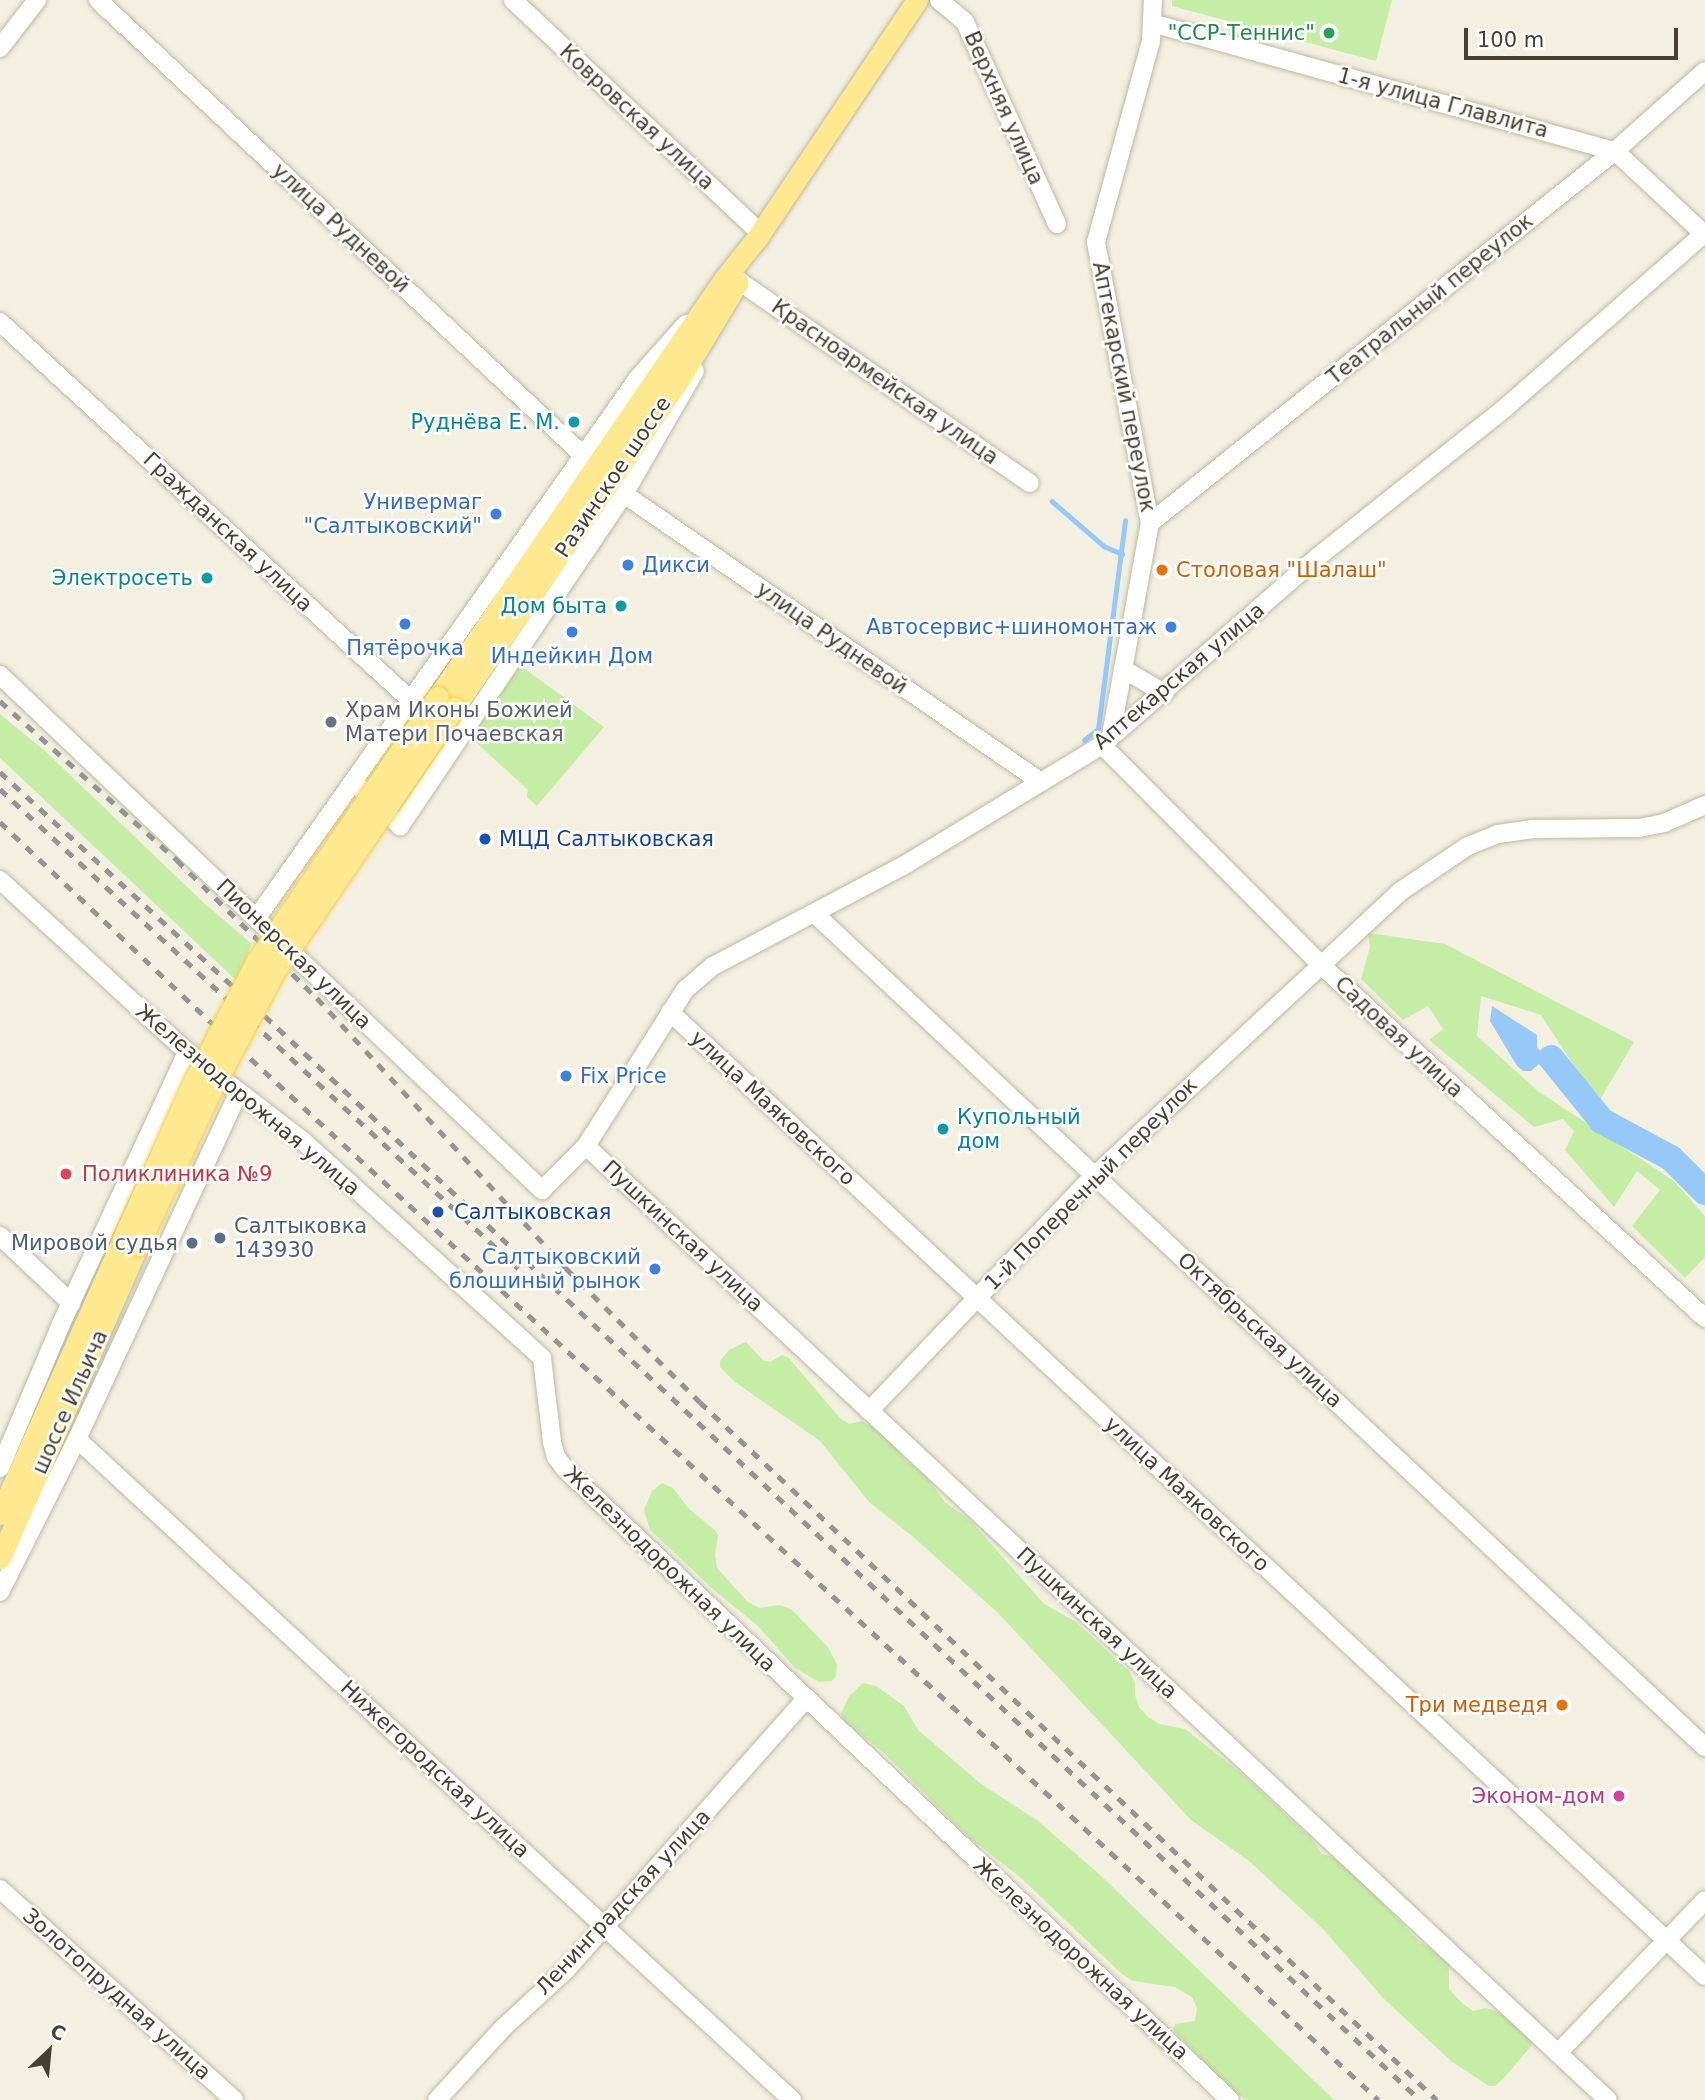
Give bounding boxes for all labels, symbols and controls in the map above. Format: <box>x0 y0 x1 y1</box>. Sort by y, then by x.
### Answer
scale bar <box>1467 14 1680 58</box>
place label: "ССР-Теннис" <box>1168 20 1315 46</box>
marker: "ССР-Теннис" <box>1321 25 1337 41</box>
street label: Верхняя улица <box>959 27 1049 189</box>
text: 100 m <box>1477 28 1544 52</box>
street label: Ковровская улица <box>555 39 719 195</box>
street label: 1-я улица Главлита <box>1335 63 1551 143</box>
street label: улица Рудневой <box>267 158 415 298</box>
street label: Театральный переулок <box>1322 208 1538 390</box>
street label: Аптекарский переулок <box>1087 260 1161 514</box>
street label: Красноармейская улица <box>767 294 1003 470</box>
street label: Разинское шоссе <box>550 392 676 562</box>
place label: Руднёва Е. М. <box>410 409 560 435</box>
marker: Руднёва Е. М. <box>566 414 582 430</box>
street label: Гражданская улица <box>138 447 318 617</box>
place label: Универмаг "Салтыковский" <box>303 489 482 539</box>
marker: Универмаг "Салтыковский" <box>488 506 504 522</box>
place label: Дикси <box>642 552 710 578</box>
marker: Дикси <box>620 557 636 573</box>
place label: Столовая "Шалаш" <box>1176 557 1387 583</box>
marker: Столовая "Шалаш" <box>1154 562 1170 578</box>
place label: Электросеть <box>52 565 193 591</box>
marker: Электросеть <box>199 570 215 586</box>
street label: улица Рудневой <box>752 576 912 700</box>
place label: Дом быта <box>501 593 607 619</box>
street label: Аптекарская улица <box>1088 597 1270 755</box>
marker: Дом быта <box>613 598 629 614</box>
place label: Автосервис+шиномонтаж <box>866 614 1157 640</box>
marker: Пятёрочка <box>397 616 413 632</box>
marker: Автосервис+шиномонтаж <box>1163 619 1179 635</box>
marker: Индейкин Дом <box>564 624 580 640</box>
place label: Пятёрочка <box>346 635 464 661</box>
place label: Индейкин Дом <box>491 643 653 669</box>
place label: Храм Иконы Божией Матери Почаевская <box>345 697 573 747</box>
marker: Храм Иконы Божией Матери Почаевская <box>323 714 339 730</box>
place label: МЦД Салтыковская <box>499 826 714 852</box>
marker: МЦД Салтыковская <box>477 831 493 847</box>
street label: Пионерская улица <box>211 874 377 1034</box>
street label: Садовая улица <box>1330 971 1468 1103</box>
street label: Железнодорожная улица <box>131 999 365 1201</box>
street label: улица Маяковского <box>685 1025 861 1191</box>
place label: Fix Price <box>580 1063 667 1089</box>
marker: Fix Price <box>558 1068 574 1084</box>
street label: 1-й Поперечный переулок <box>980 1073 1202 1295</box>
place label: Купольный дом <box>957 1104 1081 1154</box>
marker: Купольный дом <box>935 1121 951 1137</box>
street label: Пушкинская улица <box>597 1155 769 1317</box>
place label: Поликлиника №9 <box>82 1161 272 1187</box>
marker: Поликлиника №9 <box>56 1164 76 1184</box>
place label: Салтыковская <box>454 1199 611 1225</box>
marker: Салтыковская <box>428 1202 448 1222</box>
place label: Салтыковка 143930 <box>234 1213 367 1263</box>
place label: Мировой судья <box>11 1230 178 1256</box>
marker: Салтыковка 143930 <box>212 1230 228 1246</box>
marker: Мировой судья <box>184 1235 200 1251</box>
place label: Салтыковский блошиный рынок <box>449 1244 641 1294</box>
street label: Октябрьская улица <box>1172 1247 1348 1413</box>
marker: Салтыковский блошиный рынок <box>647 1261 663 1277</box>
street label: шоссе Ильича <box>27 1326 113 1478</box>
street label: улица Маяковского <box>1099 1411 1275 1577</box>
street label: Железнодорожная улица <box>559 1461 781 1677</box>
street label: Пушкинская улица <box>1011 1542 1183 1704</box>
street label: Нижегородская улица <box>335 1675 535 1863</box>
place label: Три медведя <box>1406 1692 1548 1718</box>
marker: Три медведя <box>1554 1697 1570 1713</box>
place label: Эконом-дом <box>1472 1783 1605 1809</box>
marker: Эконом-дом <box>1611 1788 1627 1804</box>
street label: Ленинградская улица <box>530 1804 716 2000</box>
street label: Железнодорожная улица <box>968 1853 1194 2065</box>
street label: Золотопрудная улица <box>18 1903 216 2085</box>
north arrow <box>14 2016 84 2086</box>
text: С <box>47 2019 69 2045</box>

